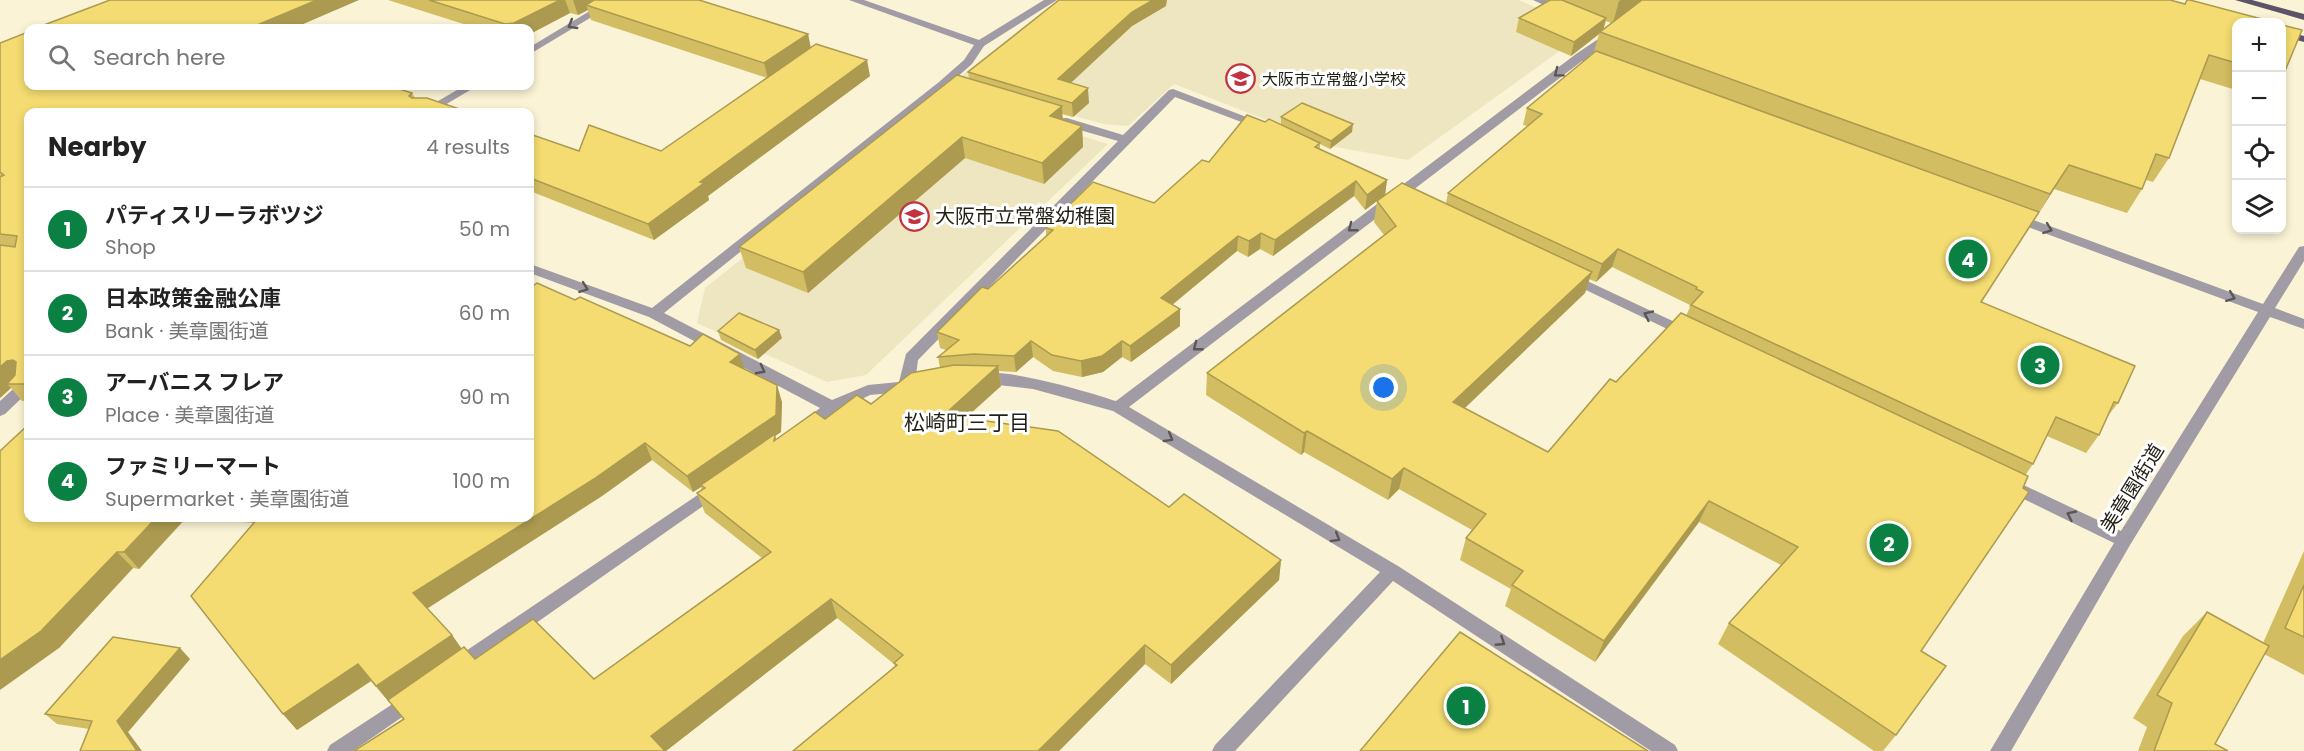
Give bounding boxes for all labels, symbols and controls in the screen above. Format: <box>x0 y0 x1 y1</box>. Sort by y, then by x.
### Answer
one-way arrow <box>568 18 578 30</box>
map controls <box>2232 18 2286 234</box>
button: + <box>2232 18 2286 72</box>
search box <box>24 24 534 90</box>
icon: search <box>45 41 78 74</box>
text: Search here <box>93 42 226 73</box>
school or university icon: 大阪市立常盤小学校 <box>1225 63 1257 95</box>
one-way arrow <box>1553 65 1564 76</box>
place label: 大阪市立常盤小学校 <box>1262 68 1406 91</box>
button: − <box>2232 72 2286 126</box>
button: locate <box>2232 126 2286 180</box>
text: Nearby <box>48 129 146 165</box>
text: 4 results <box>426 133 510 161</box>
button: layers <box>2232 180 2286 234</box>
text: パティスリーラボツジ <box>105 200 324 231</box>
school or university icon: 大阪市立常盤幼稚園 <box>898 200 930 232</box>
place label: 大阪市立常盤幼稚園 <box>935 202 1115 230</box>
text: 1 <box>64 215 71 243</box>
text: 50 m <box>459 215 510 243</box>
one-way arrow <box>1348 221 1359 232</box>
one-way arrow <box>2043 222 2053 235</box>
text: Shop <box>105 233 156 261</box>
pin: 4 <box>1948 236 1988 282</box>
one-way arrow <box>579 281 589 294</box>
text: 日本政策金融公庫 <box>105 283 281 314</box>
one-way arrow <box>2225 290 2236 302</box>
text: 2 <box>62 299 73 327</box>
text: 60 m <box>459 299 510 327</box>
one-way arrow <box>1644 310 1655 322</box>
text: Bank · 美章園街道 <box>105 317 269 345</box>
one-way arrow <box>1193 340 1204 351</box>
pin: 3 <box>2020 342 2060 388</box>
one-way arrow <box>755 363 765 374</box>
text: アーバニス フレア <box>105 367 284 398</box>
your location <box>1369 373 1398 402</box>
text: 3 <box>61 383 74 411</box>
text: 90 m <box>459 383 510 411</box>
text: Place · 美章園街道 <box>105 401 274 429</box>
district label: 松崎町三丁目 <box>904 408 1030 437</box>
one-way arrow <box>1163 430 1173 442</box>
street label: 美章園街道 <box>2094 438 2170 538</box>
text: ファミリーマート <box>105 451 281 482</box>
text: 4 <box>61 467 74 495</box>
text: 100 m <box>453 467 510 495</box>
text: Supermarket · 美章園街道 <box>105 485 349 513</box>
one-way arrow <box>2067 510 2078 522</box>
pin: 2 <box>1870 520 1908 566</box>
one-way arrow <box>1330 530 1340 542</box>
one-way arrow <box>1494 635 1505 646</box>
pin: 1 <box>1446 684 1486 728</box>

